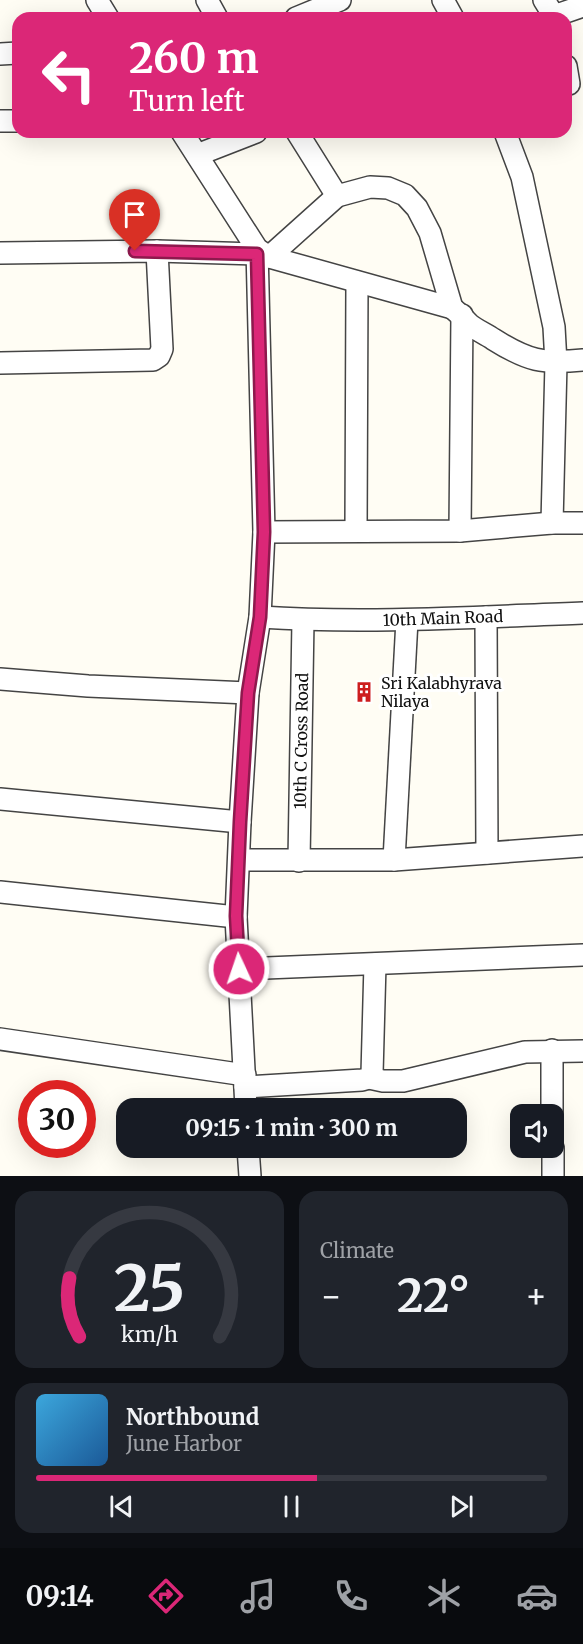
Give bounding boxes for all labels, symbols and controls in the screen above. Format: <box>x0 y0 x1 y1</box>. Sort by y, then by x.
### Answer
text: 260 m <box>129 32 259 84</box>
icon: left <box>30 36 108 114</box>
text: Turn left <box>129 84 244 118</box>
pin <box>109 189 160 251</box>
icon: arrive <box>118 198 151 231</box>
street label: 10th Main Road <box>383 606 504 630</box>
street label: 10th C Cross Road <box>290 672 312 809</box>
place label: Sri Kalabhyrava Nilaya <box>381 673 502 711</box>
building icon: Sri Kalabhyrava Nilaya <box>352 680 376 704</box>
position arrow <box>207 937 271 1001</box>
speed limit sign: 30 <box>18 1080 96 1158</box>
map controls <box>510 1104 564 1158</box>
button: sound <box>510 1104 564 1158</box>
text: 09:15 · 1 min · 300 m <box>185 1114 398 1142</box>
text: Climate <box>320 1238 394 1263</box>
text: 25 <box>114 1250 185 1328</box>
text: 22° <box>397 1268 470 1324</box>
text: − <box>320 1276 342 1317</box>
text: + <box>525 1276 547 1317</box>
text: km/h <box>121 1321 178 1348</box>
text: Northbound <box>126 1403 259 1431</box>
text: June Harbor <box>126 1431 242 1456</box>
icon: previous <box>105 1490 138 1523</box>
icon: pause <box>275 1490 308 1523</box>
icon: next <box>445 1490 478 1523</box>
icon: directions <box>145 1575 187 1617</box>
icon: music <box>237 1575 279 1617</box>
icon: phone <box>330 1575 372 1617</box>
icon: climate <box>423 1575 465 1617</box>
icon: car <box>516 1575 558 1617</box>
text: 09:14 <box>25 1579 94 1613</box>

